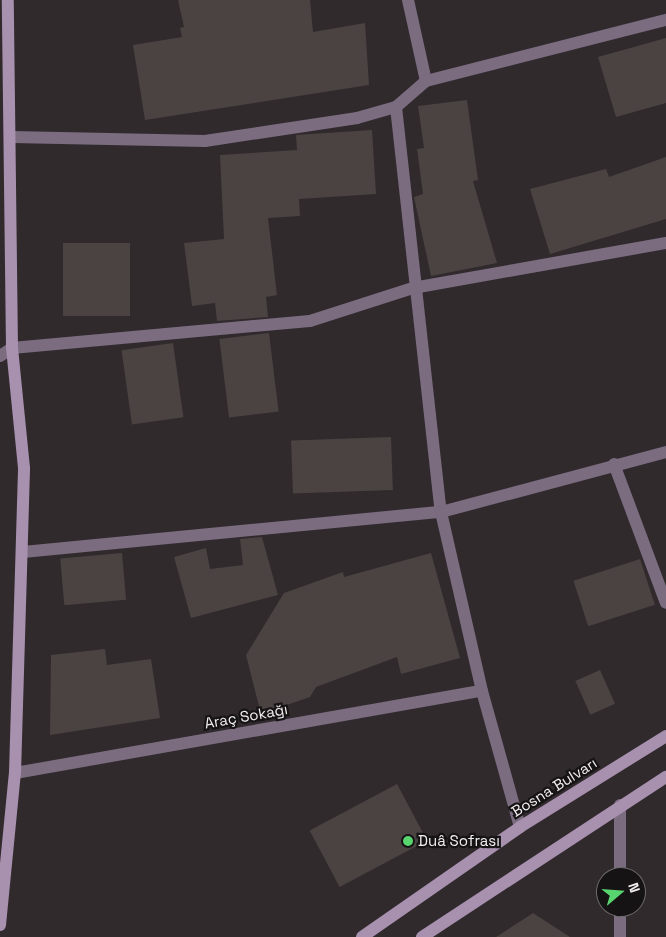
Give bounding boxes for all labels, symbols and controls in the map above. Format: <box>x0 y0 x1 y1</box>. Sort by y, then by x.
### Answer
street label: Araç Sokağı <box>203 700 289 732</box>
street label: Bosna Bulvarı <box>508 754 600 820</box>
place label: Duâ Sofrası <box>418 832 500 850</box>
marker: Duâ Sofrası <box>402 835 414 847</box>
north arrow <box>596 867 646 917</box>
text: N <box>624 880 644 895</box>

